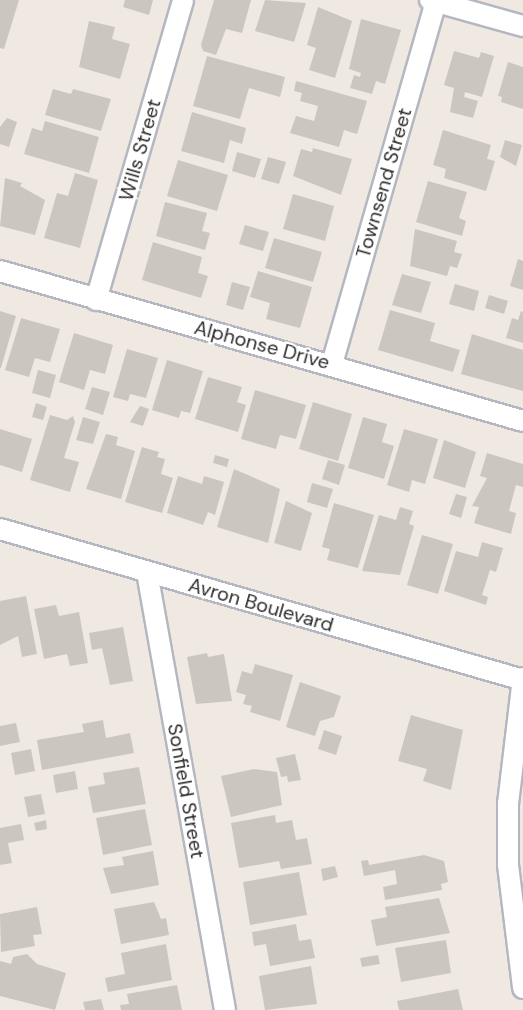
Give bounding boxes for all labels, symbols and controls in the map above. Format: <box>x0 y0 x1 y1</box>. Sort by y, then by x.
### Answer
street label: Wills Street <box>114 96 166 204</box>
street label: Townsend Street <box>351 105 417 261</box>
street label: Alphonse Drive <box>192 315 332 375</box>
street label: Avron Boulevard <box>186 573 336 637</box>
street label: Sonfield Street <box>162 722 210 860</box>

